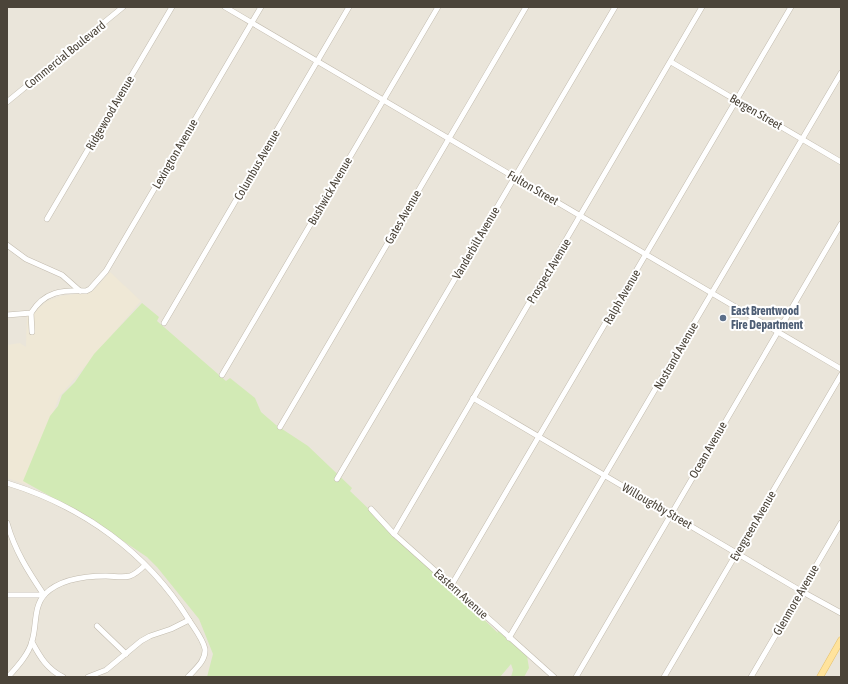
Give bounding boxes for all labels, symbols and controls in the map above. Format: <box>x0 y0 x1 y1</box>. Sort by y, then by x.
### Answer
street label: Commercial Boulevard <box>22 18 108 92</box>
street label: Ridgewood Avenue <box>83 73 137 153</box>
street label: Bergen Street <box>727 91 785 133</box>
street label: Lexington Avenue <box>149 117 201 191</box>
street label: Columbus Avenue <box>231 127 283 203</box>
street label: Bushwick Avenue <box>305 155 355 227</box>
street label: Fulton Street <box>505 168 561 208</box>
street label: Gates Avenue <box>382 188 424 246</box>
street label: Vanderbilt Avenue <box>450 204 502 282</box>
street label: Prospect Avenue <box>524 236 574 306</box>
street label: Ralph Avenue <box>601 267 643 327</box>
place label: East Brentwood Fire Department <box>731 304 803 332</box>
marker: East Brentwood Fire Department <box>718 313 728 323</box>
street label: Nostrand Avenue <box>651 320 701 392</box>
street label: Ocean Avenue <box>686 419 730 481</box>
street label: Willoughby Street <box>619 480 695 532</box>
street label: Evergreen Avenue <box>727 488 779 564</box>
street label: Glenmore Avenue <box>770 562 822 638</box>
street label: Eastern Avenue <box>431 566 491 622</box>

